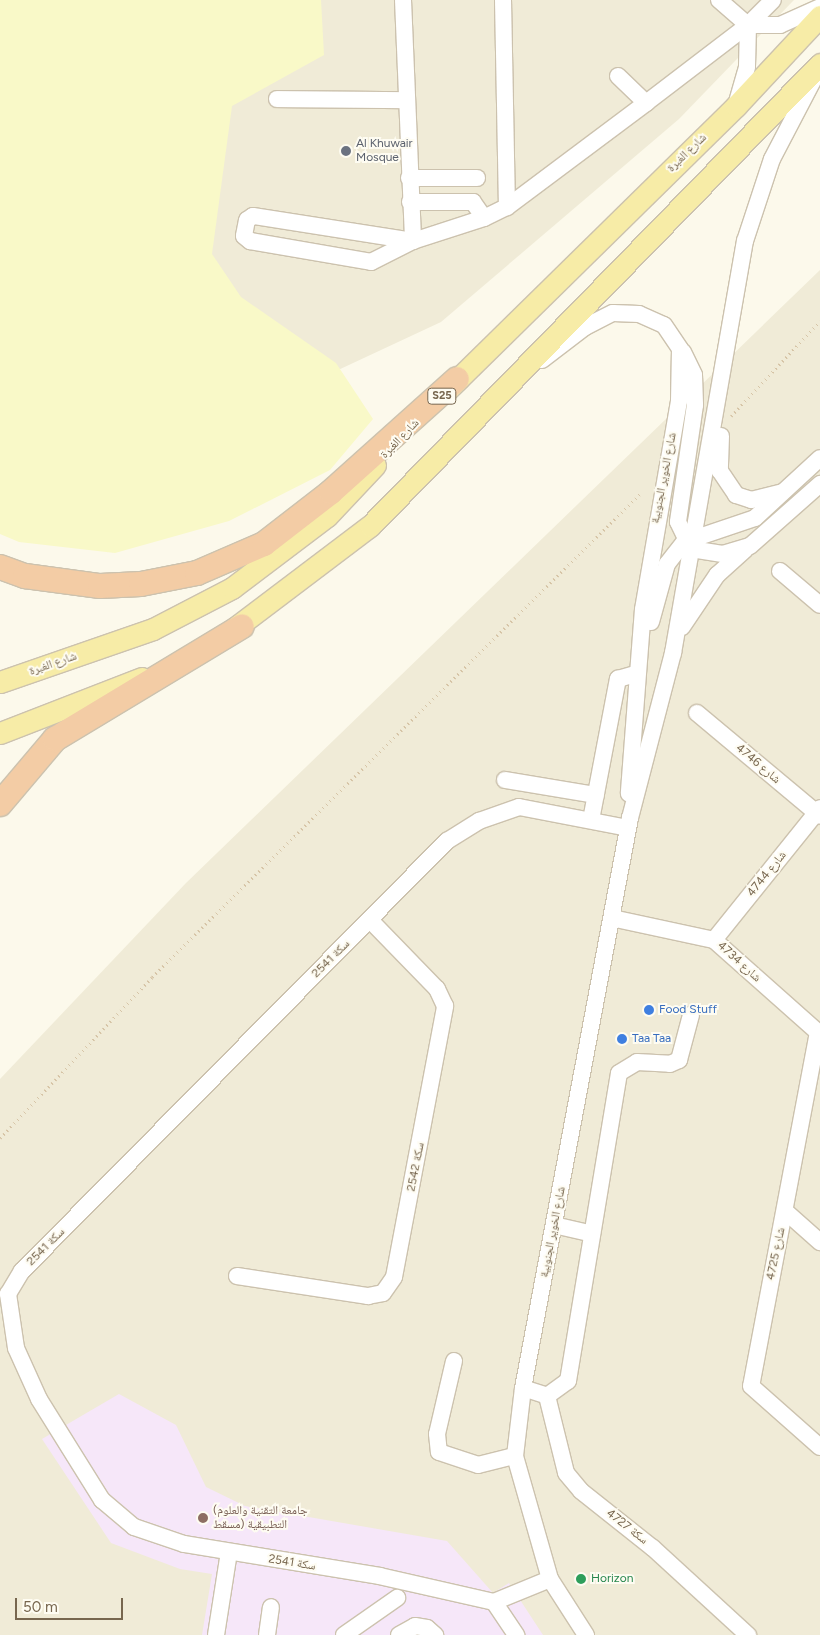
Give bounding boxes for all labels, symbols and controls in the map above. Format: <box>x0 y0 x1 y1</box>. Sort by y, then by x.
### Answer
street label: شارع الغبرة <box>664 131 710 175</box>
place label: Al Khuwair Mosque <box>356 137 413 165</box>
marker: Al Khuwair Mosque <box>340 145 352 157</box>
road number: S25 <box>427 388 457 404</box>
street label: شارع الغبرة <box>378 416 422 462</box>
street label: شارع الخوير الجنوبية <box>648 431 680 525</box>
street label: شارع الغبرة <box>27 649 79 679</box>
street label: 4746 شارع <box>733 741 783 787</box>
street label: 4744 شارع <box>744 848 790 900</box>
street label: سكة 2541 <box>309 937 353 981</box>
street label: 4734 شارع <box>714 939 764 985</box>
place label: Food Stuff <box>659 1003 717 1017</box>
marker: Food Stuff <box>643 1004 655 1016</box>
place label: Taa Taa <box>632 1032 671 1046</box>
marker: Taa Taa <box>616 1033 628 1045</box>
street label: سكة 2542 <box>404 1141 428 1193</box>
street label: شارع الخوير الجنوبية <box>537 1185 569 1279</box>
street label: سكة 2541 <box>24 1225 68 1269</box>
street label: 4725 شارع <box>763 1226 789 1282</box>
place label: (جامعة التقنية والعلوم التطبيقية (مسقط <box>213 1504 308 1532</box>
street label: سكة 4727 <box>603 1506 651 1548</box>
marker: (جامعة التقنية والعلوم التطبيقية (مسقط <box>197 1512 209 1524</box>
street label: سكة 2541 <box>267 1552 317 1574</box>
place label: Horizon <box>591 1572 633 1586</box>
marker: Horizon <box>575 1573 587 1585</box>
scale bar <box>18 1588 125 1620</box>
text: 50 m <box>23 1598 58 1616</box>

